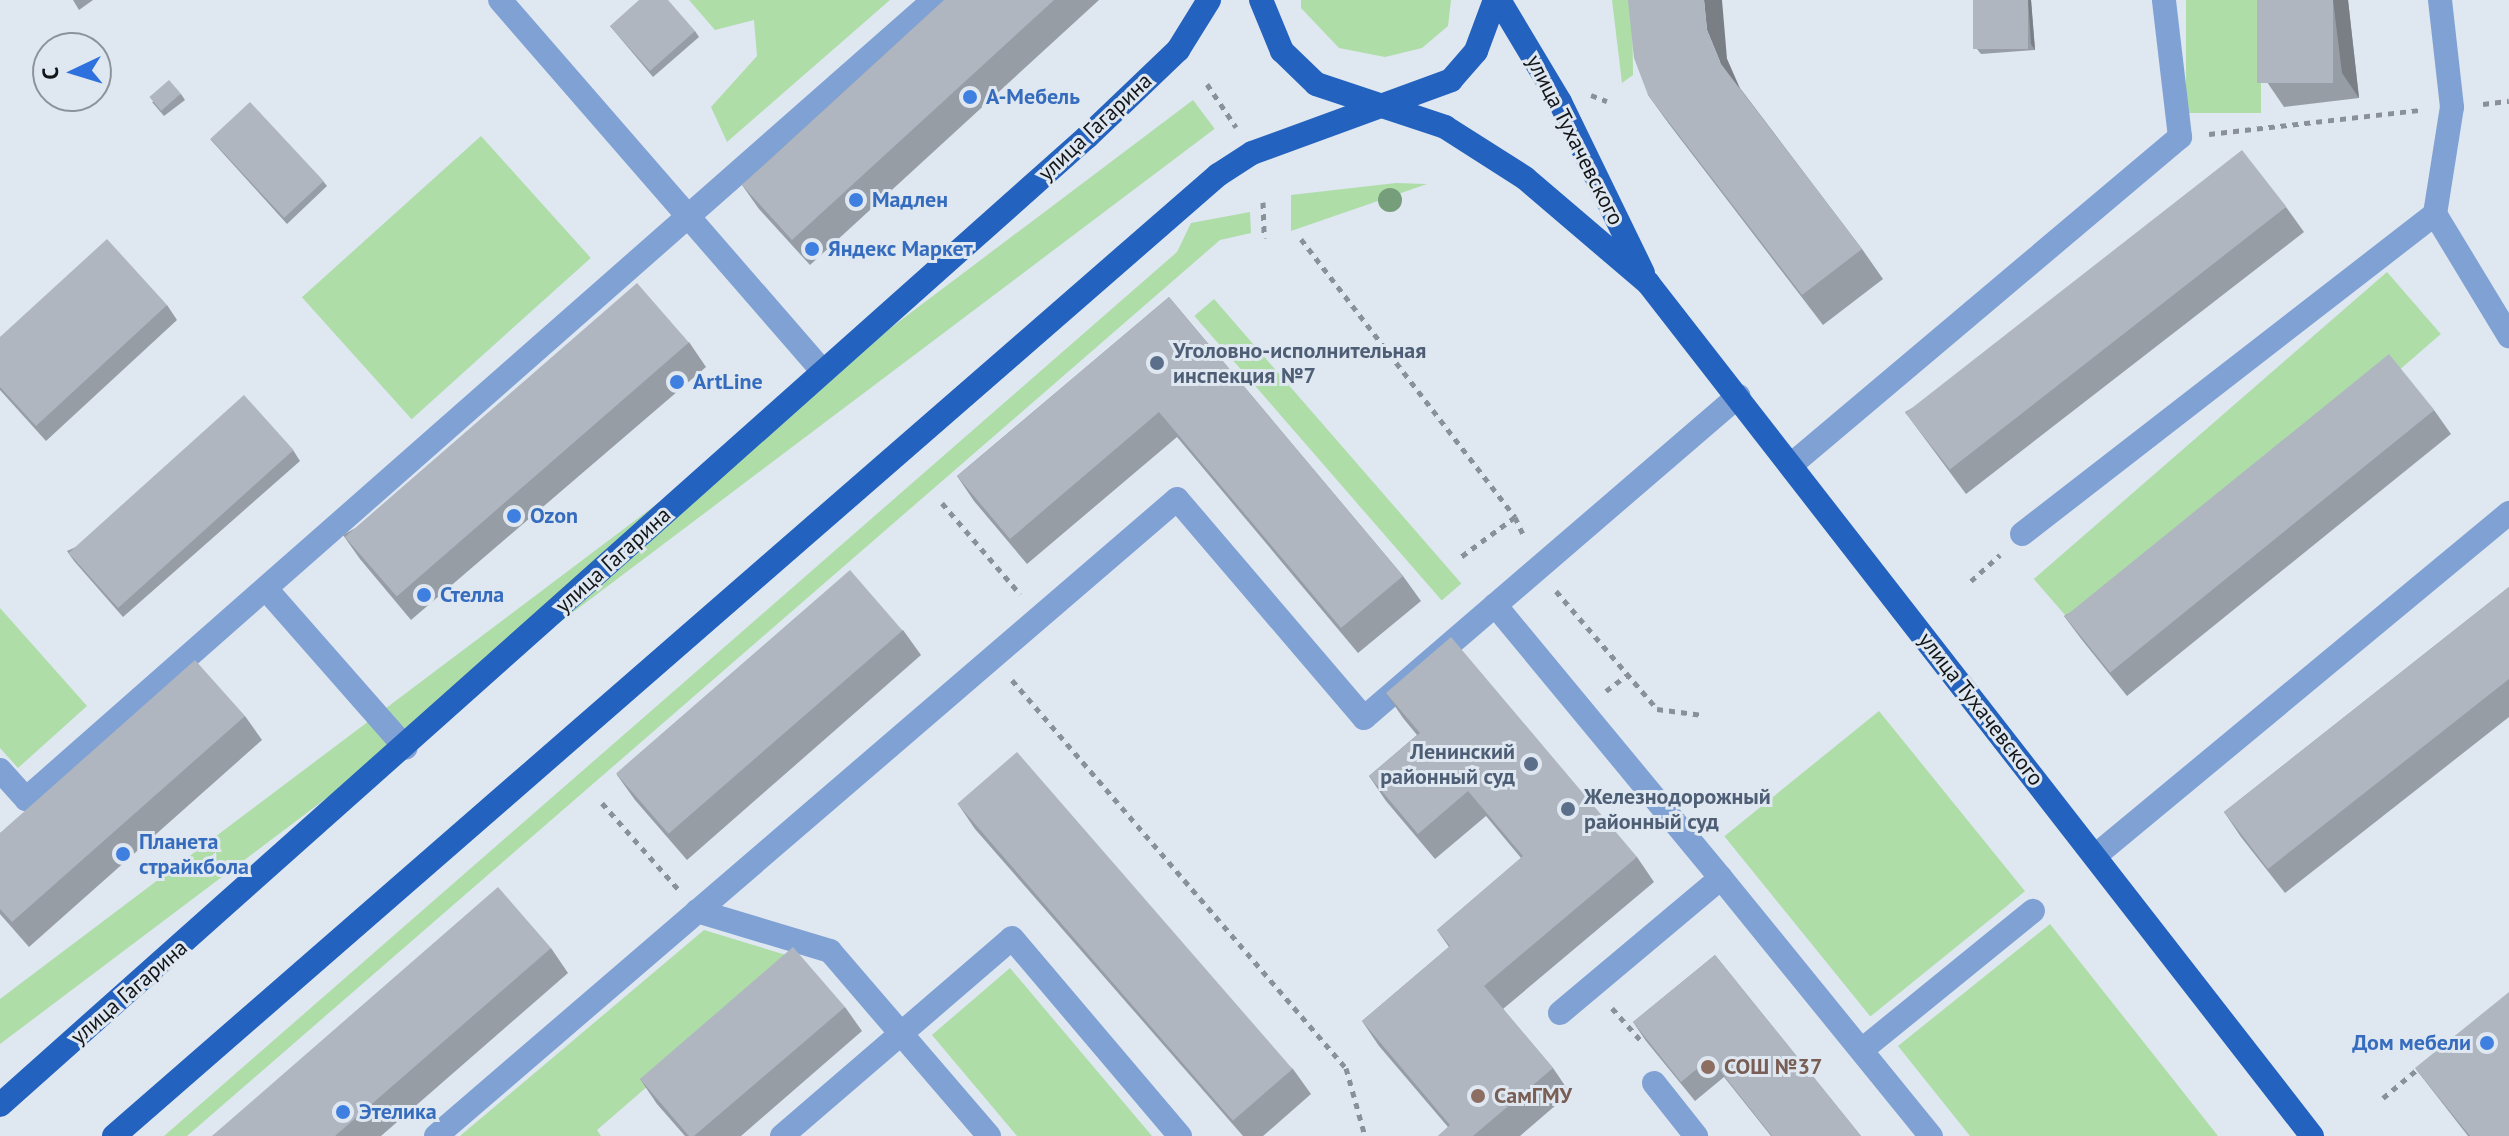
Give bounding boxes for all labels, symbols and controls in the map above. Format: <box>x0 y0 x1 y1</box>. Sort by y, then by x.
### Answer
north arrow <box>32 32 112 112</box>
street label: улица Тухачевского <box>1521 50 1629 230</box>
text: С <box>36 66 64 81</box>
street label: улица Гагарина <box>1033 68 1157 186</box>
place label: А-Мебель <box>986 84 1080 110</box>
marker: А-Мебель <box>961 88 979 106</box>
place label: Мадлен <box>872 187 948 213</box>
marker: Мадлен <box>847 191 865 209</box>
place label: Яндекс Маркет <box>828 236 973 262</box>
marker: Яндекс Маркет <box>803 240 821 258</box>
place label: Уголовно-исполнительная инспекция №7 <box>1173 337 1426 388</box>
marker: Уголовно-исполнительная инспекция №7 <box>1148 354 1166 372</box>
place label: ArtLine <box>693 369 763 395</box>
marker: ArtLine <box>668 373 686 391</box>
street label: улица Гагарина <box>550 501 676 619</box>
place label: Ozon <box>530 503 578 529</box>
marker: Ozon <box>505 507 523 525</box>
place label: Стелла <box>440 582 504 608</box>
marker: Стелла <box>415 586 433 604</box>
street label: улица Тухачевского <box>1913 627 2049 791</box>
place label: Ленинский районный суд <box>1380 738 1515 790</box>
marker: Ленинский районный суд <box>1522 755 1540 773</box>
place label: Железнодорожный районный суд <box>1584 783 1771 834</box>
marker: Железнодорожный районный суд <box>1559 800 1577 818</box>
place label: Планета страйкбола <box>139 828 249 880</box>
marker: Планета страйкбола <box>114 845 132 863</box>
street label: улица Гагарина <box>65 934 193 1050</box>
place label: Дом мебели <box>2352 1030 2471 1056</box>
marker: Дом мебели <box>2478 1034 2496 1052</box>
place label: СОШ №37 <box>1724 1054 1822 1080</box>
marker: СОШ №37 <box>1699 1058 1717 1076</box>
place label: СамГМУ <box>1494 1083 1572 1109</box>
marker: СамГМУ <box>1469 1087 1487 1105</box>
place label: Этелика <box>359 1099 437 1125</box>
marker: Этелика <box>334 1103 352 1121</box>

